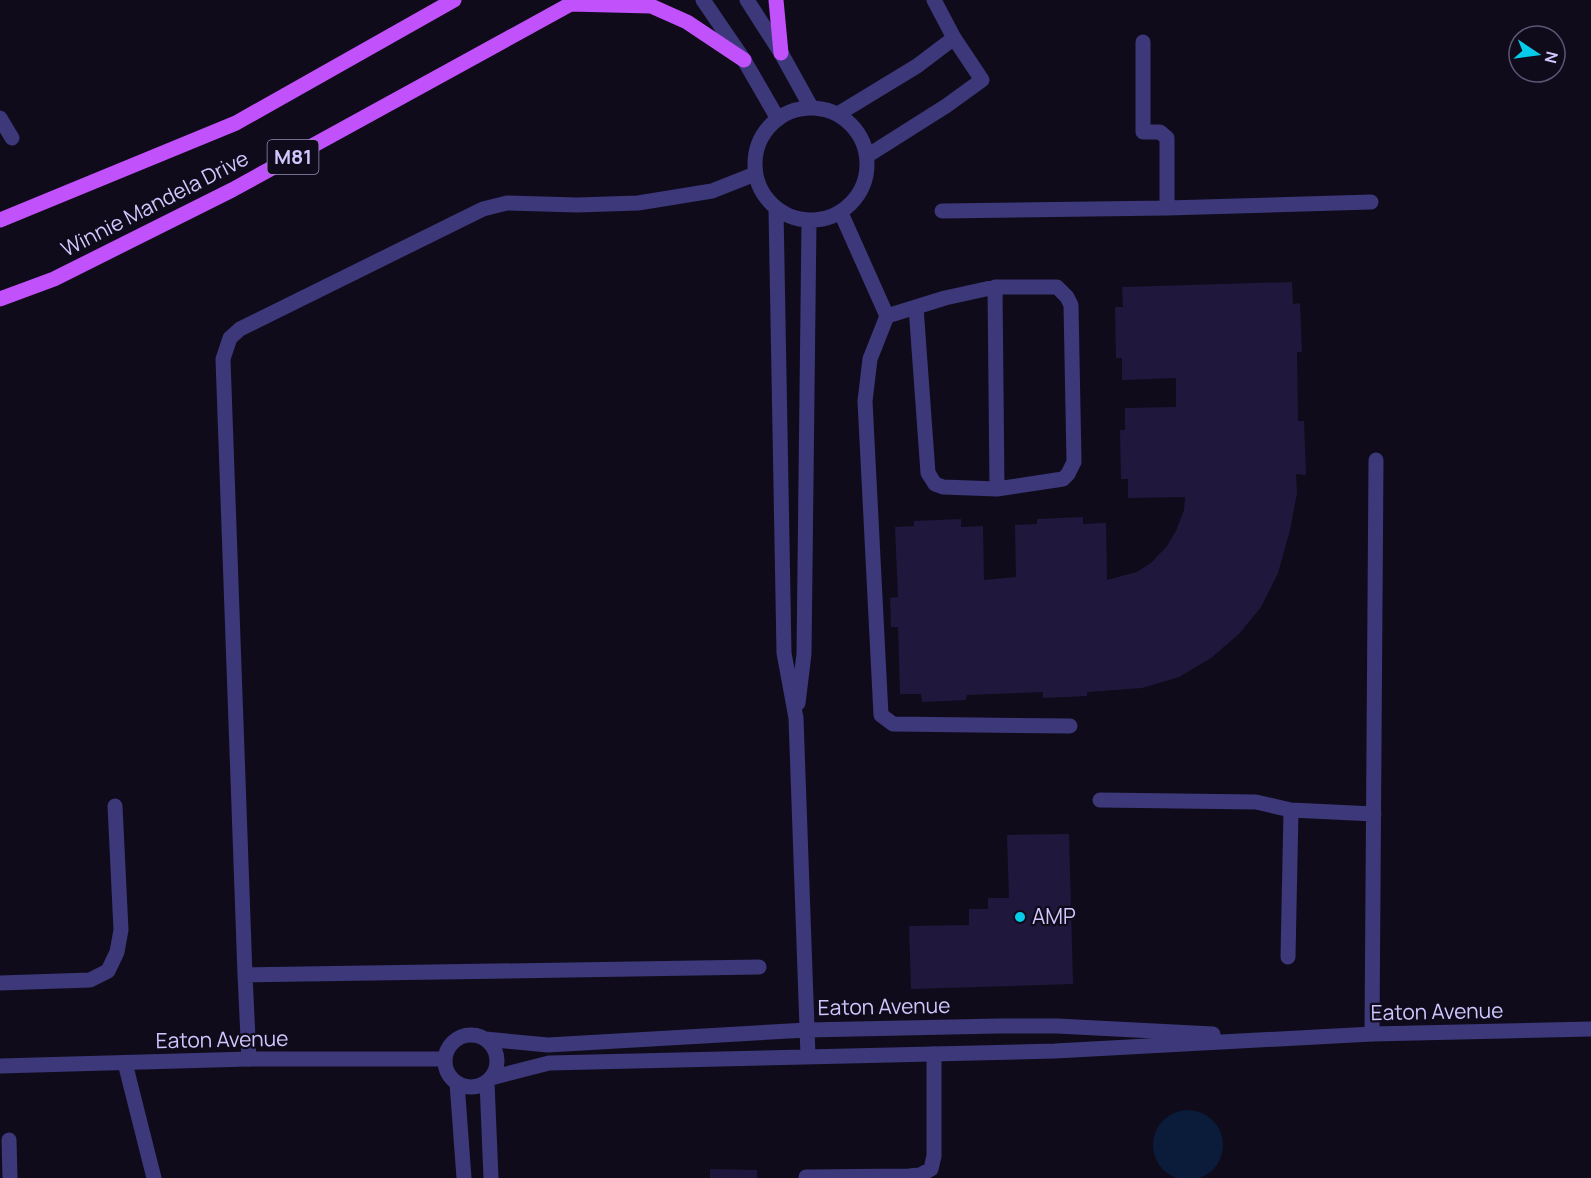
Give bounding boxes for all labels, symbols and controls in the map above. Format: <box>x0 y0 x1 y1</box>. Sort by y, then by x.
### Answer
north arrow <box>1507 24 1567 84</box>
text: N <box>1540 49 1564 65</box>
road number: M81 <box>268 140 318 174</box>
street label: Winnie Mandela Drive <box>56 144 253 263</box>
place label: AMP <box>1032 902 1076 930</box>
marker: AMP <box>1013 910 1027 924</box>
street label: Eaton Avenue <box>817 991 951 1021</box>
street label: Eaton Avenue <box>1370 996 1504 1026</box>
street label: Eaton Avenue <box>155 1024 289 1054</box>

